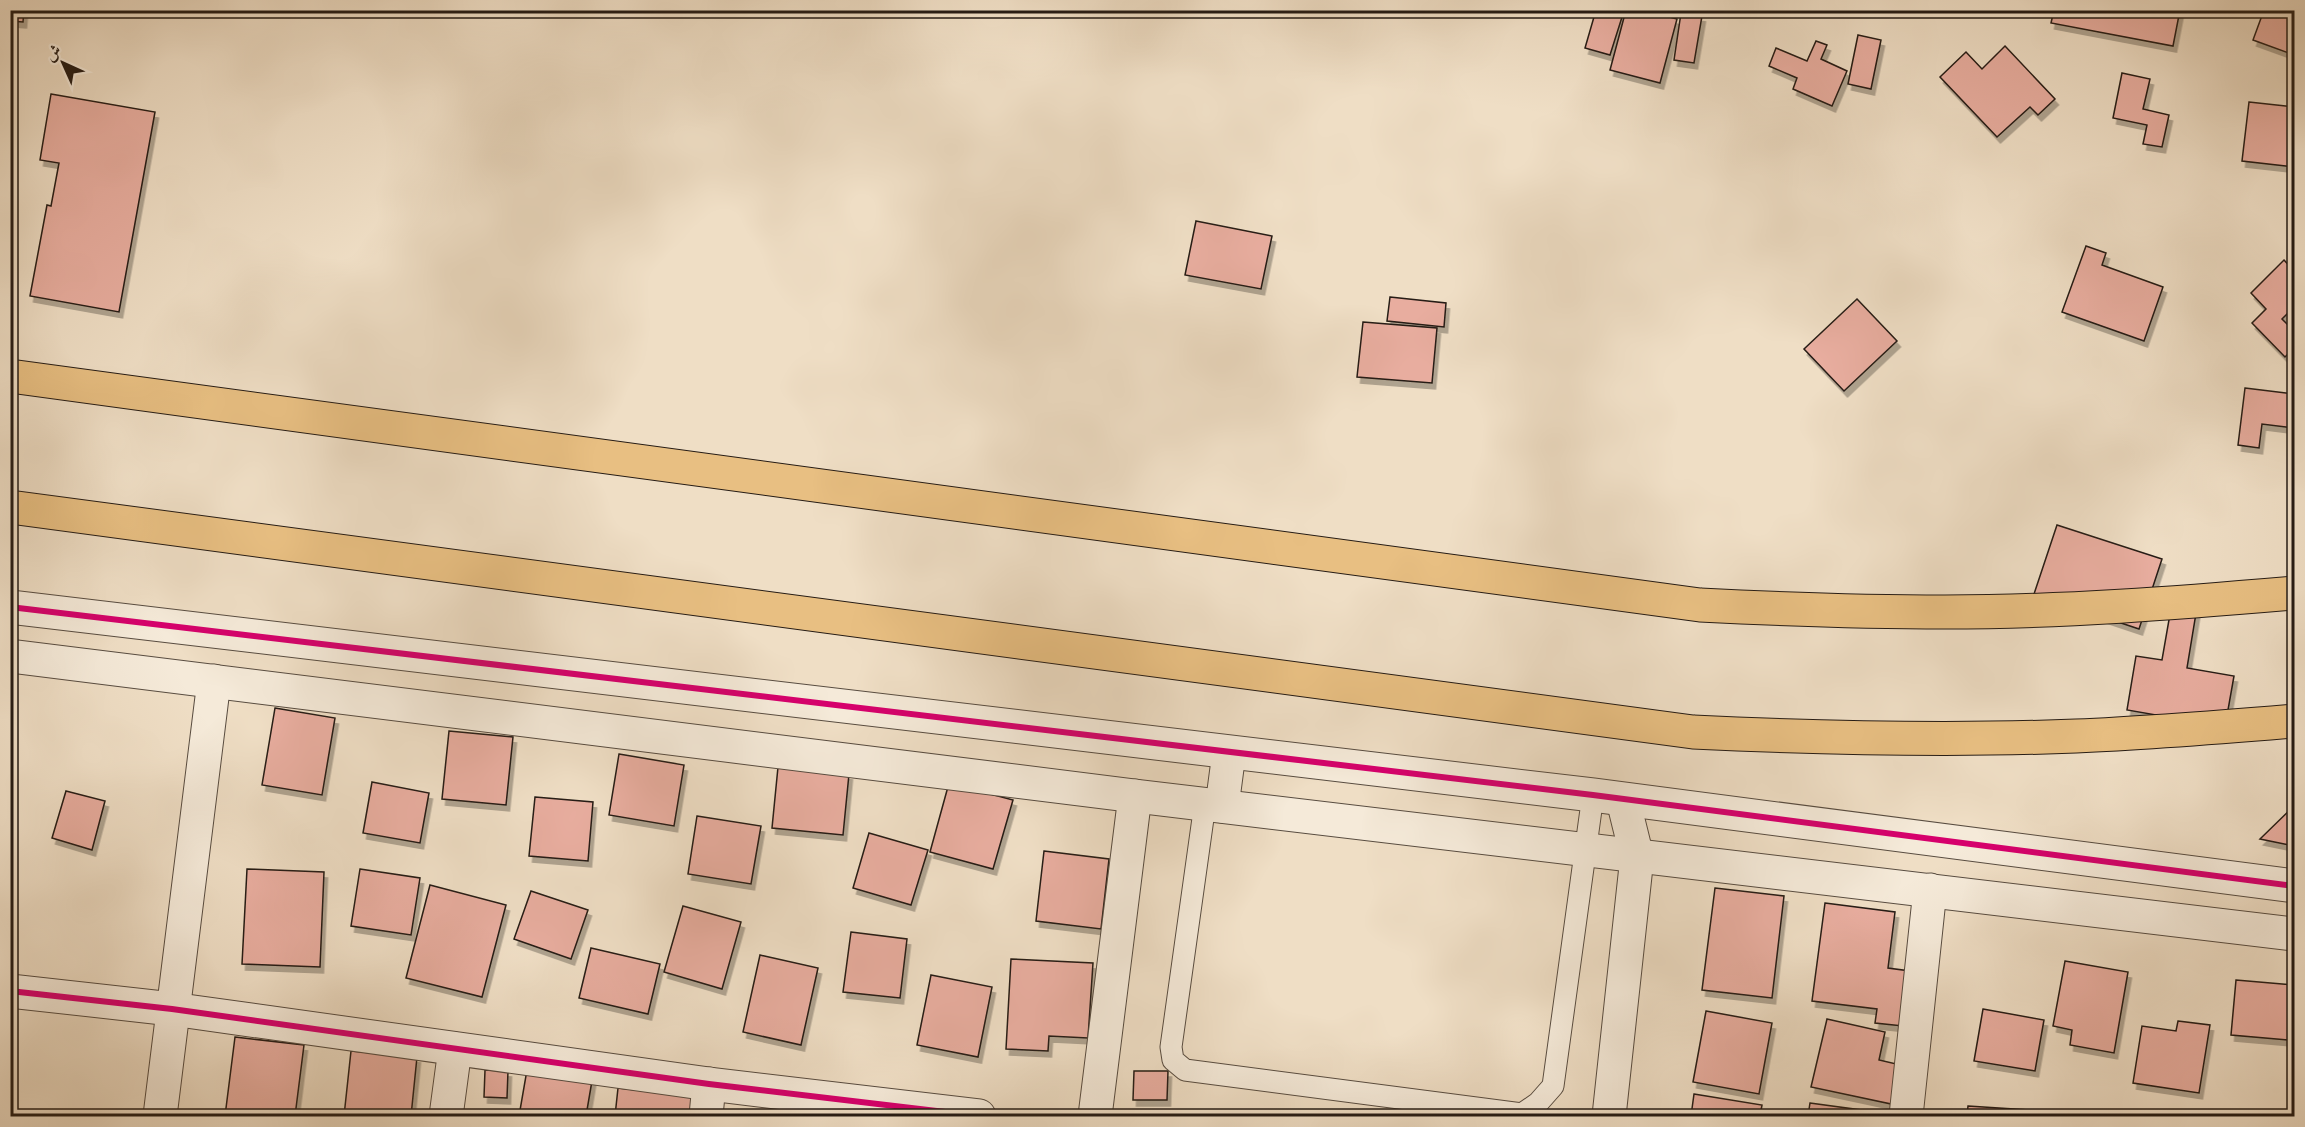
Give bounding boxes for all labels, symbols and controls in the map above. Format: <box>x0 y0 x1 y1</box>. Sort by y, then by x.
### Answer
north arrow <box>33 33 93 93</box>
text: ش <box>40 40 67 67</box>

